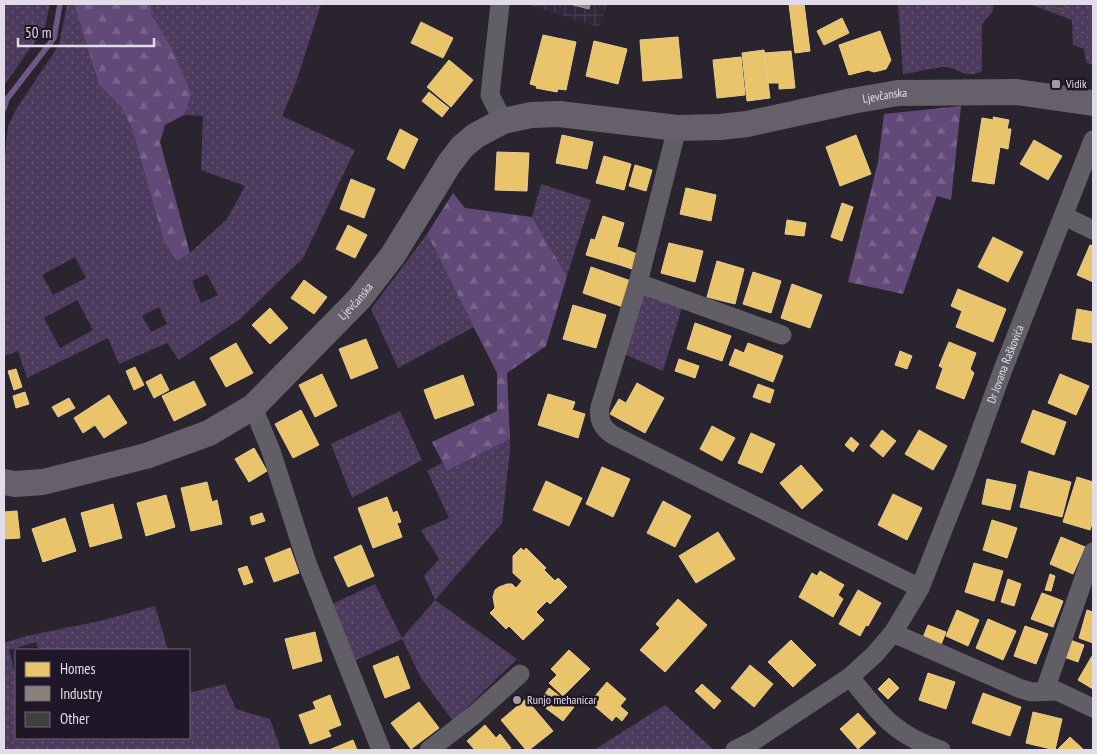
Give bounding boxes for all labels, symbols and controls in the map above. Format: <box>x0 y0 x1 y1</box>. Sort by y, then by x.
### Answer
scale bar <box>18 15 154 47</box>
text: 50 m <box>25 23 51 42</box>
place label: Vidik <box>1065 76 1087 91</box>
marker: Vidik <box>1050 78 1062 90</box>
street label: Ljevčanska <box>861 85 907 106</box>
street label: Ljevčanska <box>335 279 376 323</box>
street label: Dr Jovana Raškovića <box>983 322 1027 405</box>
legend <box>15 649 190 739</box>
text: Homes <box>60 659 96 678</box>
text: Industry <box>60 684 102 703</box>
place label: Runjo mehanicar <box>527 692 597 707</box>
marker: Runjo mehanicar <box>511 694 523 706</box>
text: Other <box>60 709 90 728</box>

